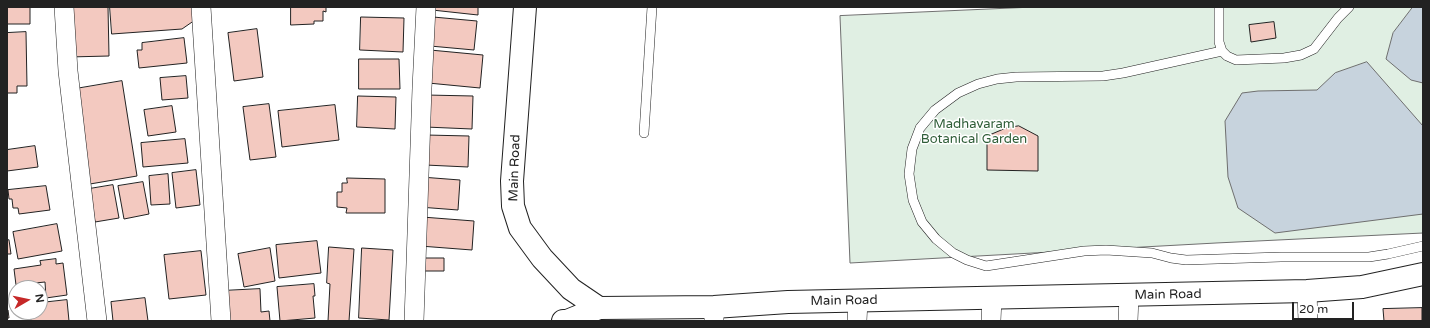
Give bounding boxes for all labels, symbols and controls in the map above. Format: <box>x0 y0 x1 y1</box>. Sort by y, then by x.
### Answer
park label: Madhavaram Botanical Garden <box>921 117 1027 148</box>
street label: Main Road <box>506 134 524 202</box>
north arrow <box>8 280 48 320</box>
street label: Main Road <box>1134 287 1202 303</box>
text: N <box>32 293 46 304</box>
street label: Main Road <box>810 293 878 309</box>
scale bar <box>1294 294 1356 320</box>
text: 20 m <box>1299 302 1328 316</box>

